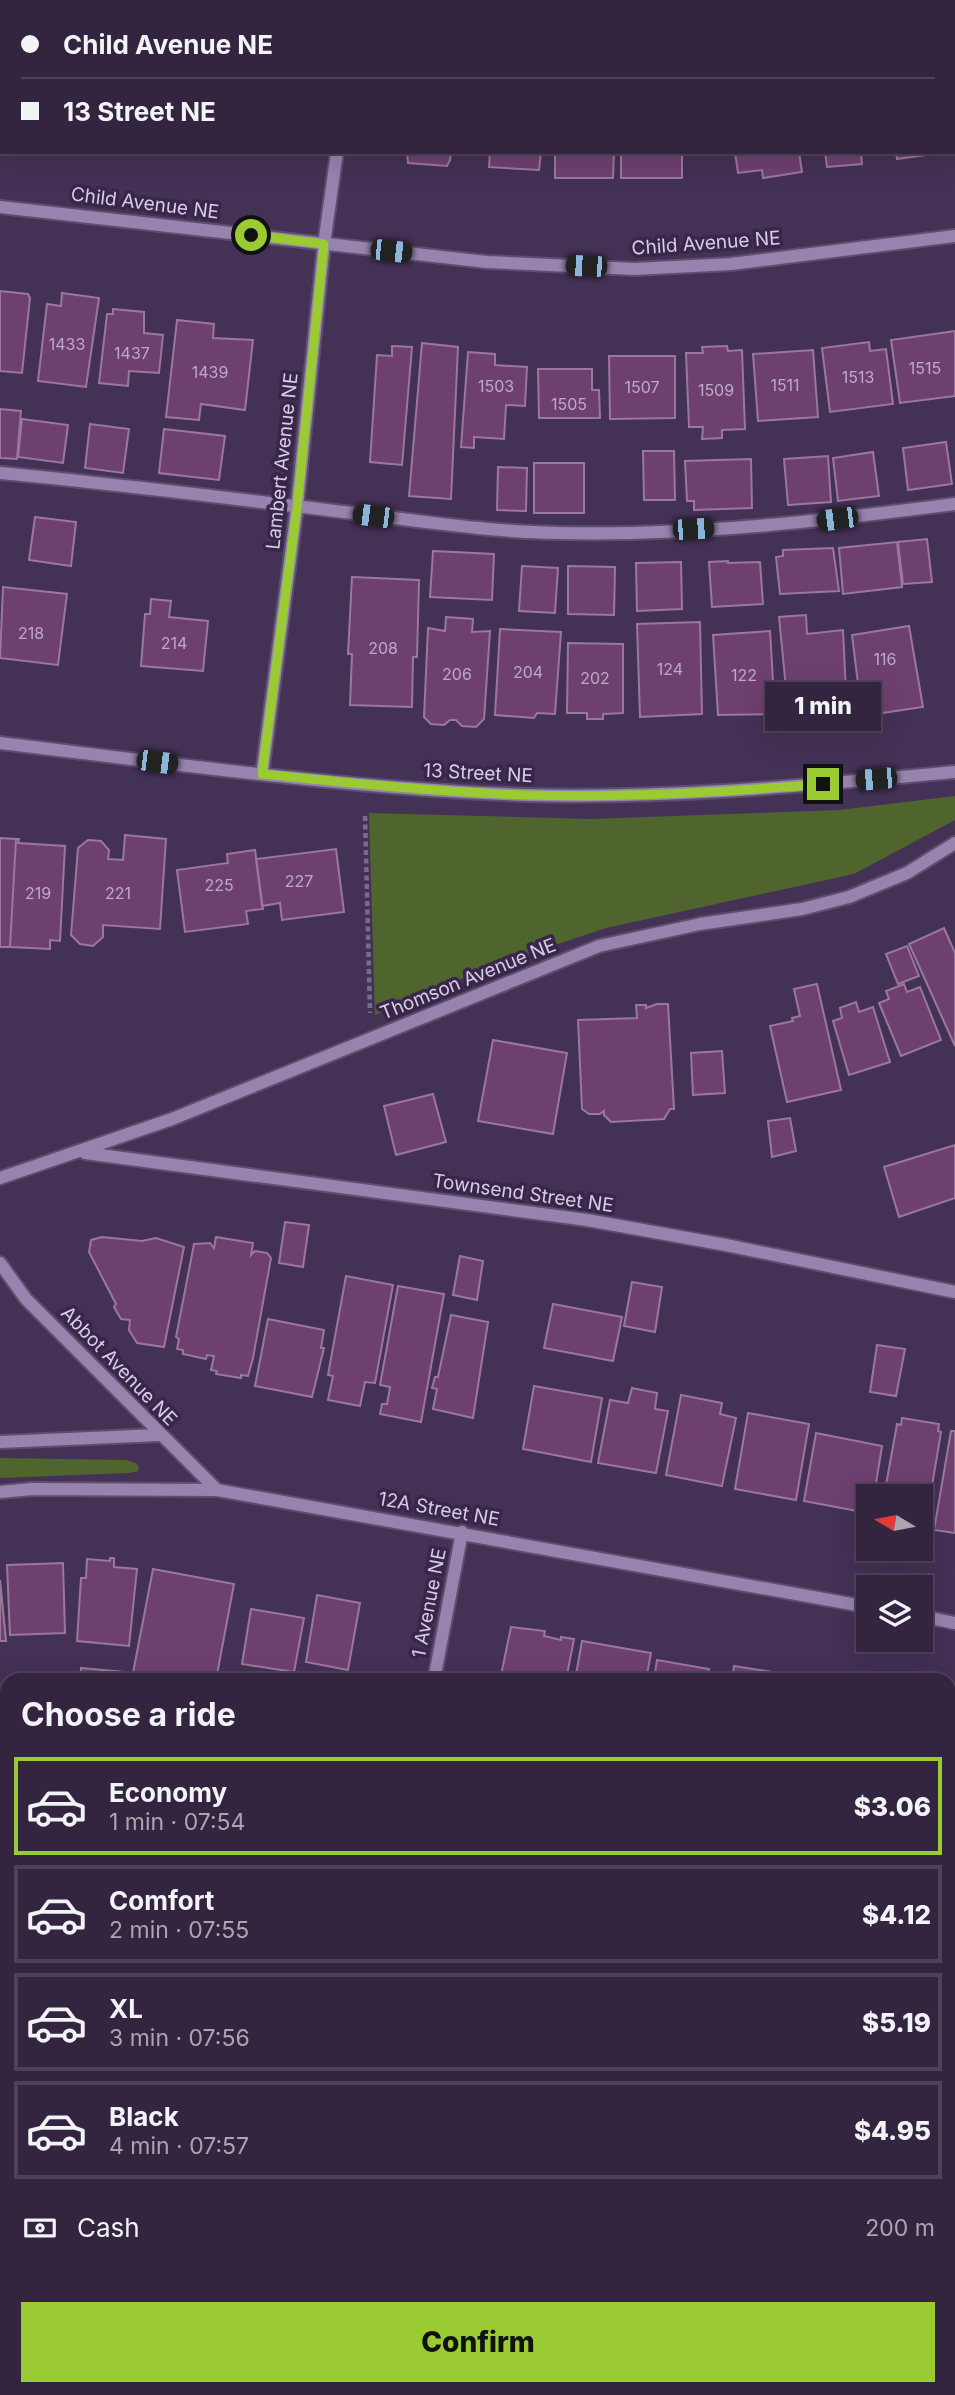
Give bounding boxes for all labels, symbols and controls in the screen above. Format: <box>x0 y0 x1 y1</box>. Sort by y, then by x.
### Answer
text: Child Avenue NE <box>63 29 273 60</box>
text: 13 Street NE <box>63 96 216 127</box>
street label: Child Avenue NE <box>70 182 220 224</box>
route start <box>235 219 267 251</box>
street label: Child Avenue NE <box>631 226 781 260</box>
car <box>370 238 413 264</box>
car <box>565 255 608 277</box>
house number: 1433 <box>49 334 85 354</box>
house number: 1437 <box>114 343 150 363</box>
house number: 1515 <box>909 358 941 378</box>
house number: 1439 <box>192 362 228 382</box>
house number: 1513 <box>842 367 874 387</box>
street label: Lambert Avenue NE <box>261 371 303 551</box>
house number: 1511 <box>770 375 800 395</box>
house number: 1503 <box>478 376 514 396</box>
house number: 1507 <box>624 377 660 397</box>
house number: 1509 <box>698 380 734 400</box>
house number: 1505 <box>551 394 587 414</box>
car <box>351 503 396 529</box>
car <box>815 506 860 532</box>
car <box>672 517 715 541</box>
house number: 218 <box>18 623 44 643</box>
house number: 214 <box>161 633 187 653</box>
house number: 208 <box>368 638 398 658</box>
house number: 116 <box>874 649 896 669</box>
house number: 124 <box>657 659 683 679</box>
house number: 204 <box>513 662 543 682</box>
house number: 206 <box>442 664 472 684</box>
house number: 122 <box>731 665 757 685</box>
house number: 202 <box>580 668 610 688</box>
callout: 1 min <box>765 682 881 732</box>
text: 1 min <box>794 692 852 720</box>
car <box>135 749 180 775</box>
street label: 13 Street NE <box>423 759 533 787</box>
car <box>855 767 898 791</box>
route end <box>807 768 839 800</box>
house number: 227 <box>285 871 313 891</box>
house number: 225 <box>204 875 234 895</box>
house number: 219 <box>25 883 51 903</box>
house number: 221 <box>105 883 131 903</box>
street label: Thomson Avenue NE <box>377 933 559 1025</box>
street label: Townsend Street NE <box>431 1169 615 1217</box>
street label: Abbot Avenue NE <box>56 1301 182 1431</box>
north arrow <box>856 1484 933 1561</box>
map controls <box>856 1484 933 1652</box>
street label: 12A Street NE <box>377 1487 501 1531</box>
street label: 1 Avenue NE <box>407 1546 451 1660</box>
button: layers <box>856 1575 933 1652</box>
text: Choose a ride <box>21 1695 236 1734</box>
icon: car <box>25 1775 88 1838</box>
text: Economy <box>109 1777 227 1808</box>
text: $3.06 <box>854 1791 931 1822</box>
text: 1 min · 07:54 <box>109 1808 245 1836</box>
icon: car <box>25 1883 88 1946</box>
text: Comfort <box>109 1885 214 1916</box>
text: $4.12 <box>862 1899 931 1930</box>
text: 2 min · 07:55 <box>109 1916 249 1944</box>
icon: car <box>25 1991 88 2054</box>
text: XL <box>109 1993 143 2024</box>
text: $5.19 <box>862 2007 931 2038</box>
text: 3 min · 07:56 <box>109 2024 250 2052</box>
icon: car <box>25 2099 88 2162</box>
text: Black <box>109 2101 179 2132</box>
text: $4.95 <box>854 2115 931 2146</box>
text: 4 min · 07:57 <box>109 2132 249 2160</box>
icon: cash <box>21 2209 59 2247</box>
text: Cash <box>77 2212 140 2243</box>
text: 200 m <box>865 2214 935 2242</box>
button: Confirm <box>21 2302 935 2382</box>

